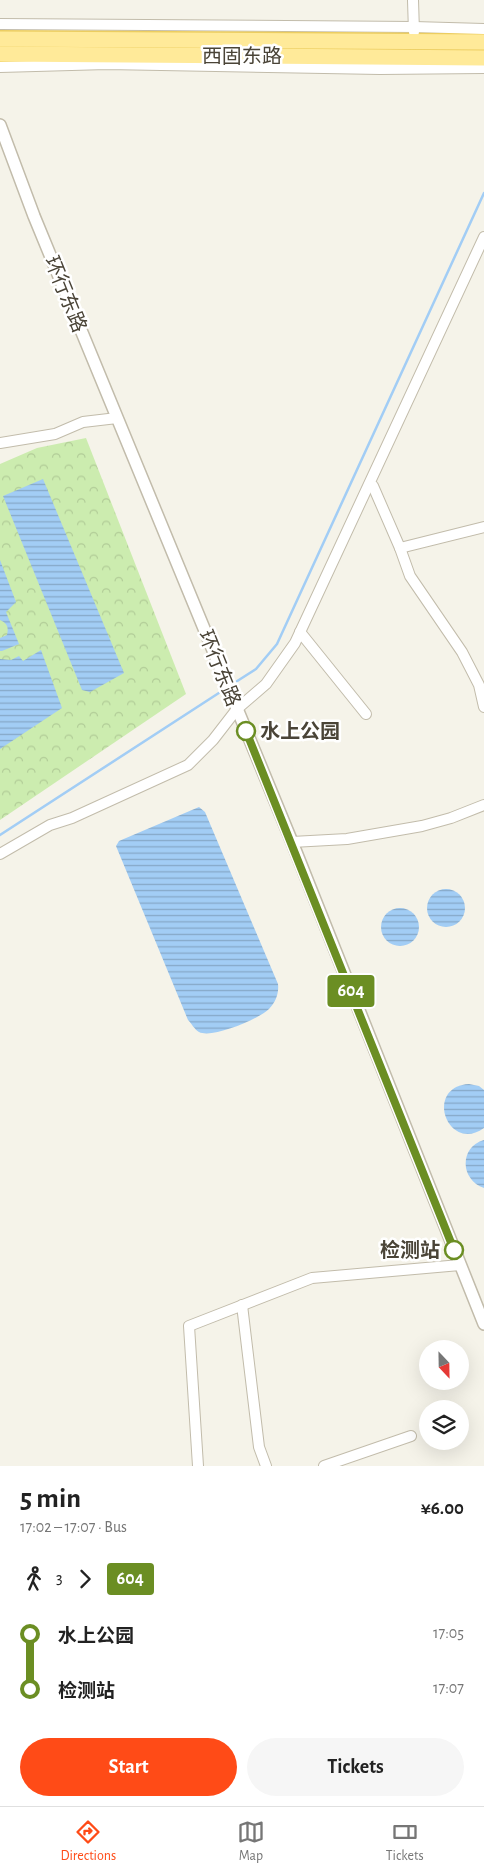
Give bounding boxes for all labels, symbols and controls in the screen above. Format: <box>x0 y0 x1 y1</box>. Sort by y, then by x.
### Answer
street label: 西固东路 <box>202 46 282 67</box>
street label: 环行东路 <box>41 253 90 335</box>
street label: 环行东路 <box>195 627 244 709</box>
marker: 水上公园 <box>236 721 256 741</box>
place label: 水上公园 <box>260 721 340 742</box>
line badge: 604 <box>322 975 380 1007</box>
text: 604 <box>337 982 365 1000</box>
place label: 检测站 <box>380 1239 440 1261</box>
marker: 检测站 <box>444 1240 464 1260</box>
north arrow <box>419 1340 469 1390</box>
map controls <box>419 1340 469 1450</box>
button: layers <box>419 1400 469 1450</box>
text: 5 min <box>20 1485 81 1513</box>
text: ¥6.00 <box>421 1499 464 1518</box>
text: 17:02 – 17:07 · Bus <box>20 1519 127 1535</box>
icon: walk <box>20 1565 48 1593</box>
icon: forward <box>71 1565 99 1593</box>
text: 3 <box>56 1570 63 1586</box>
text: 604 <box>117 1570 144 1588</box>
text: 17:05 <box>433 1625 464 1641</box>
text: 水上公园 <box>58 1627 134 1646</box>
text: 17:07 <box>433 1680 464 1696</box>
text: 检测站 <box>58 1682 115 1701</box>
button: Start <box>20 1738 237 1796</box>
button: Tickets <box>247 1738 464 1796</box>
tab: Directions <box>60 1818 116 1865</box>
tab: Map <box>237 1818 265 1865</box>
tab: Tickets <box>386 1818 424 1865</box>

